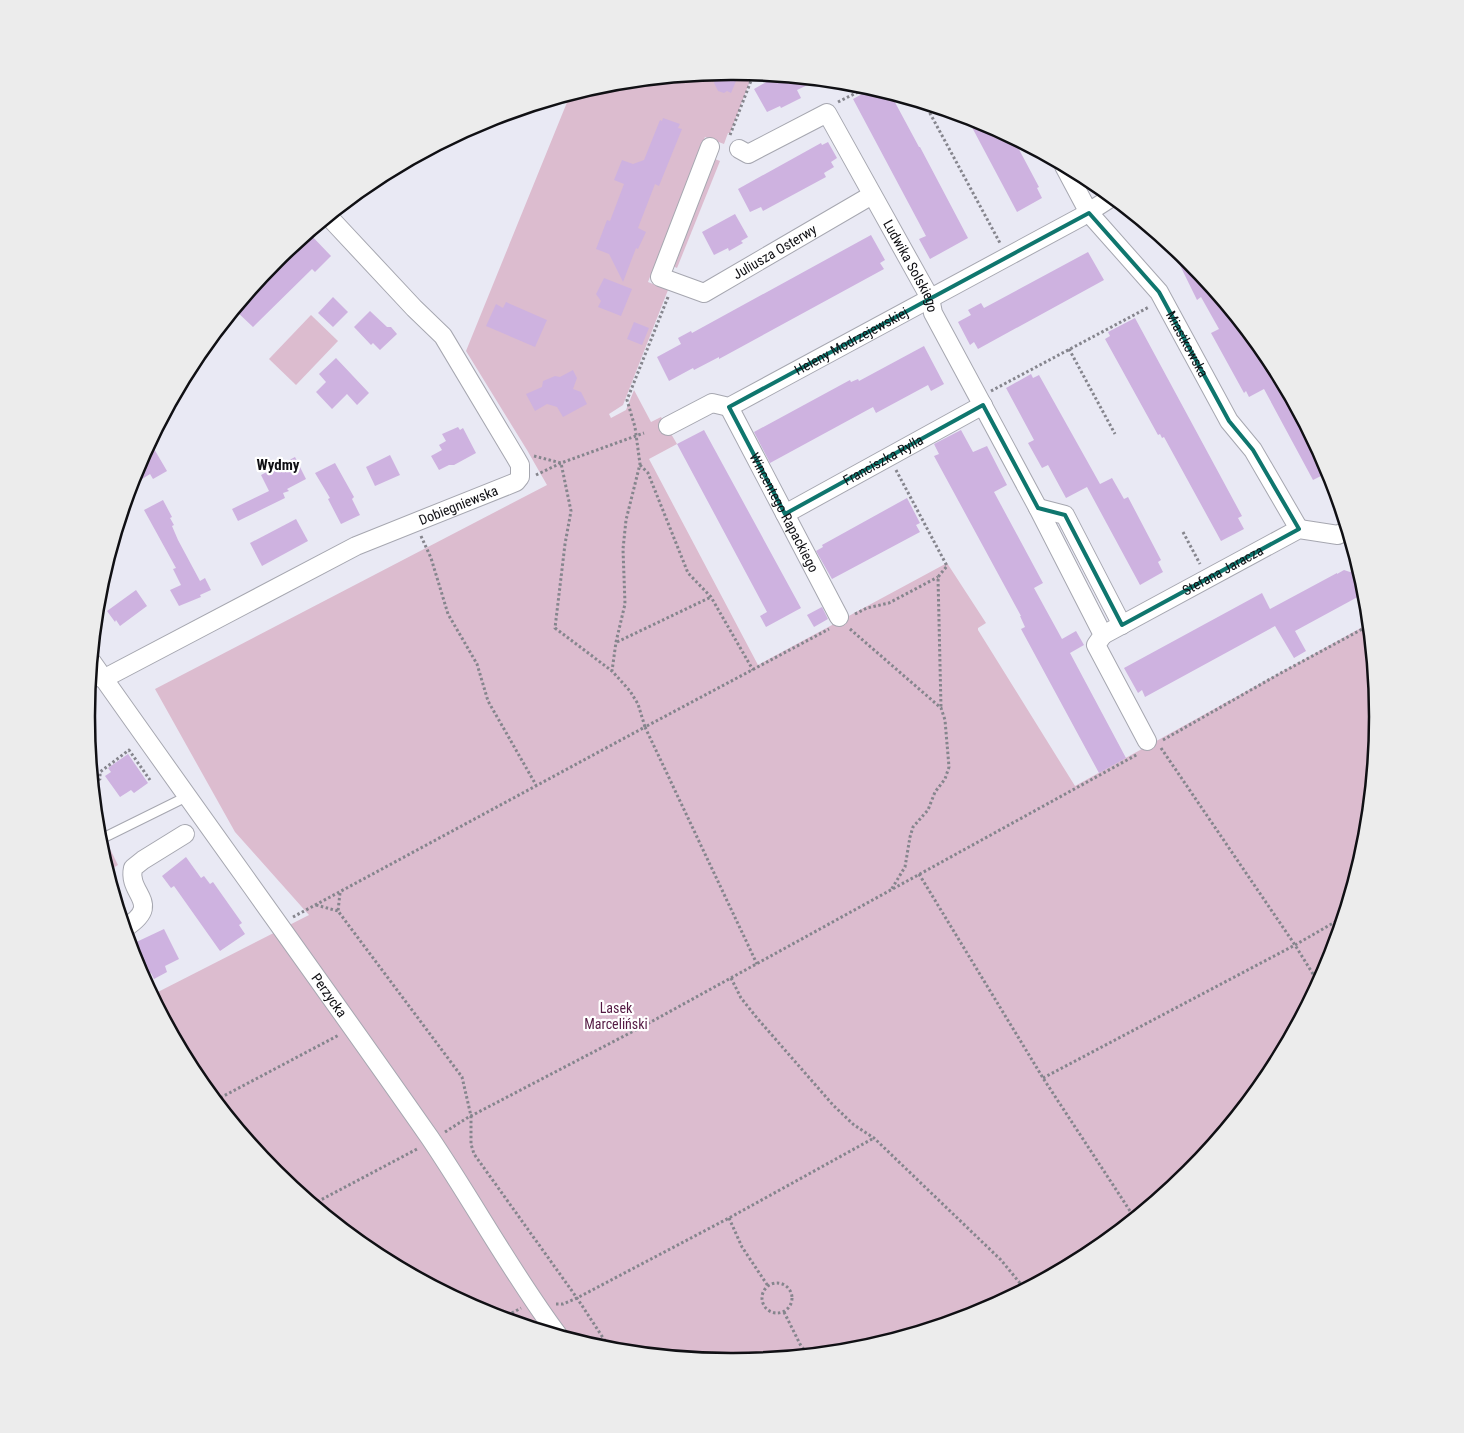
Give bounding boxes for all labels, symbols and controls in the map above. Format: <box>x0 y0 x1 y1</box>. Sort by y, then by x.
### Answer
street label: Ludwika Solskiego <box>880 217 941 314</box>
street label: Juliusza Osterwy <box>730 221 820 282</box>
street label: Heleny Modrzejewskiej <box>792 304 911 378</box>
street label: Miastkowska <box>1163 308 1212 380</box>
street label: Franciszka Rylla <box>840 432 926 488</box>
street label: Wincentego Rapackiego <box>746 450 822 575</box>
district label: Wydmy <box>256 456 300 474</box>
street label: Dobiegniewska <box>416 482 500 528</box>
street label: Stefana Jaracza <box>1179 542 1266 599</box>
street label: Perzycka <box>308 970 350 1020</box>
park label: Lasek Marceliński <box>584 1000 648 1032</box>

